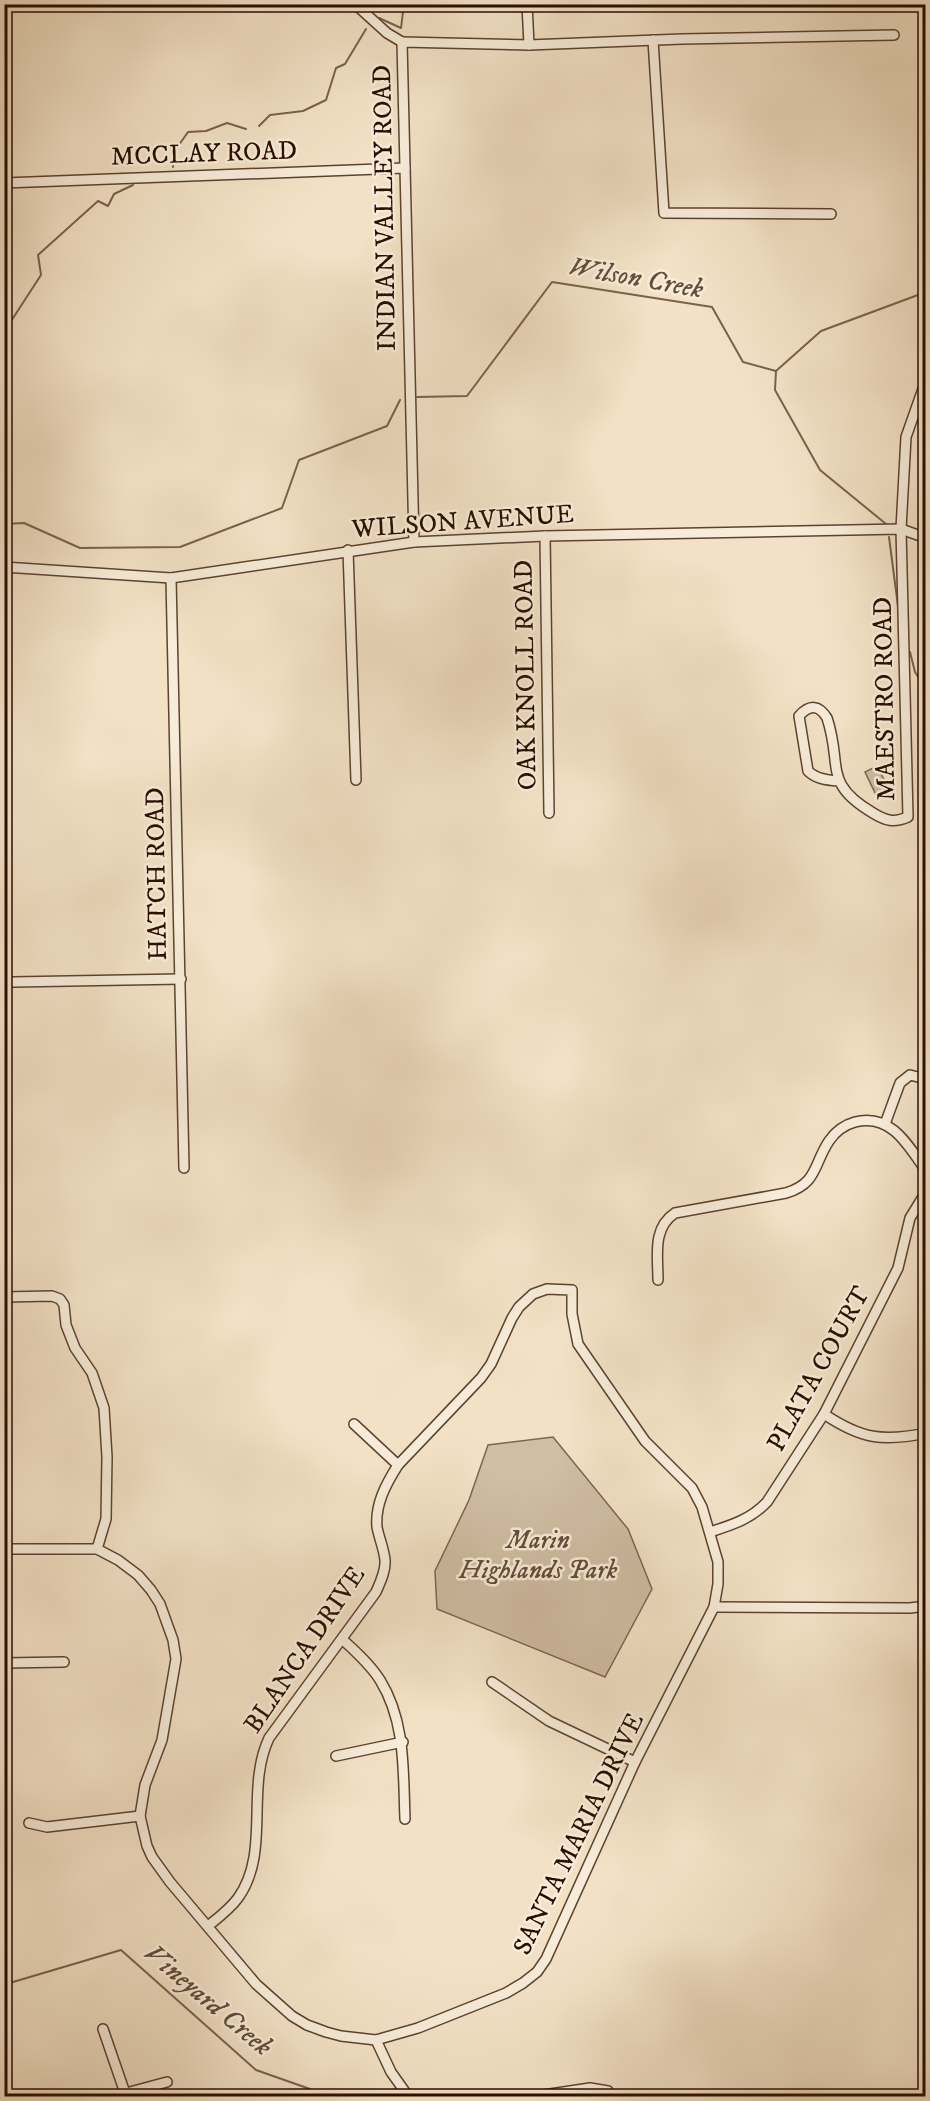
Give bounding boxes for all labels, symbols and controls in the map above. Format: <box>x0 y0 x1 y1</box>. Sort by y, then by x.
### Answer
street label: INDIAN VALLEY ROAD <box>366 65 404 351</box>
street label: MCCLAY ROAD <box>110 134 298 174</box>
water label: Wilson Creek <box>566 249 707 307</box>
street label: WILSON AVENUE <box>350 498 575 546</box>
street label: OAK KNOLL ROAD <box>507 560 545 790</box>
street label: MAESTRO ROAD <box>867 597 903 801</box>
street label: HATCH ROAD <box>139 787 175 961</box>
street label: PLATA COURT <box>760 1280 878 1457</box>
park label: Marin Highlands Park <box>458 1524 617 1587</box>
street label: BLANCA DRIVE <box>237 1560 373 1740</box>
street label: SANTA MARIA DRIVE <box>506 1708 652 1960</box>
water label: Vineyard Creek <box>137 1936 280 2064</box>

